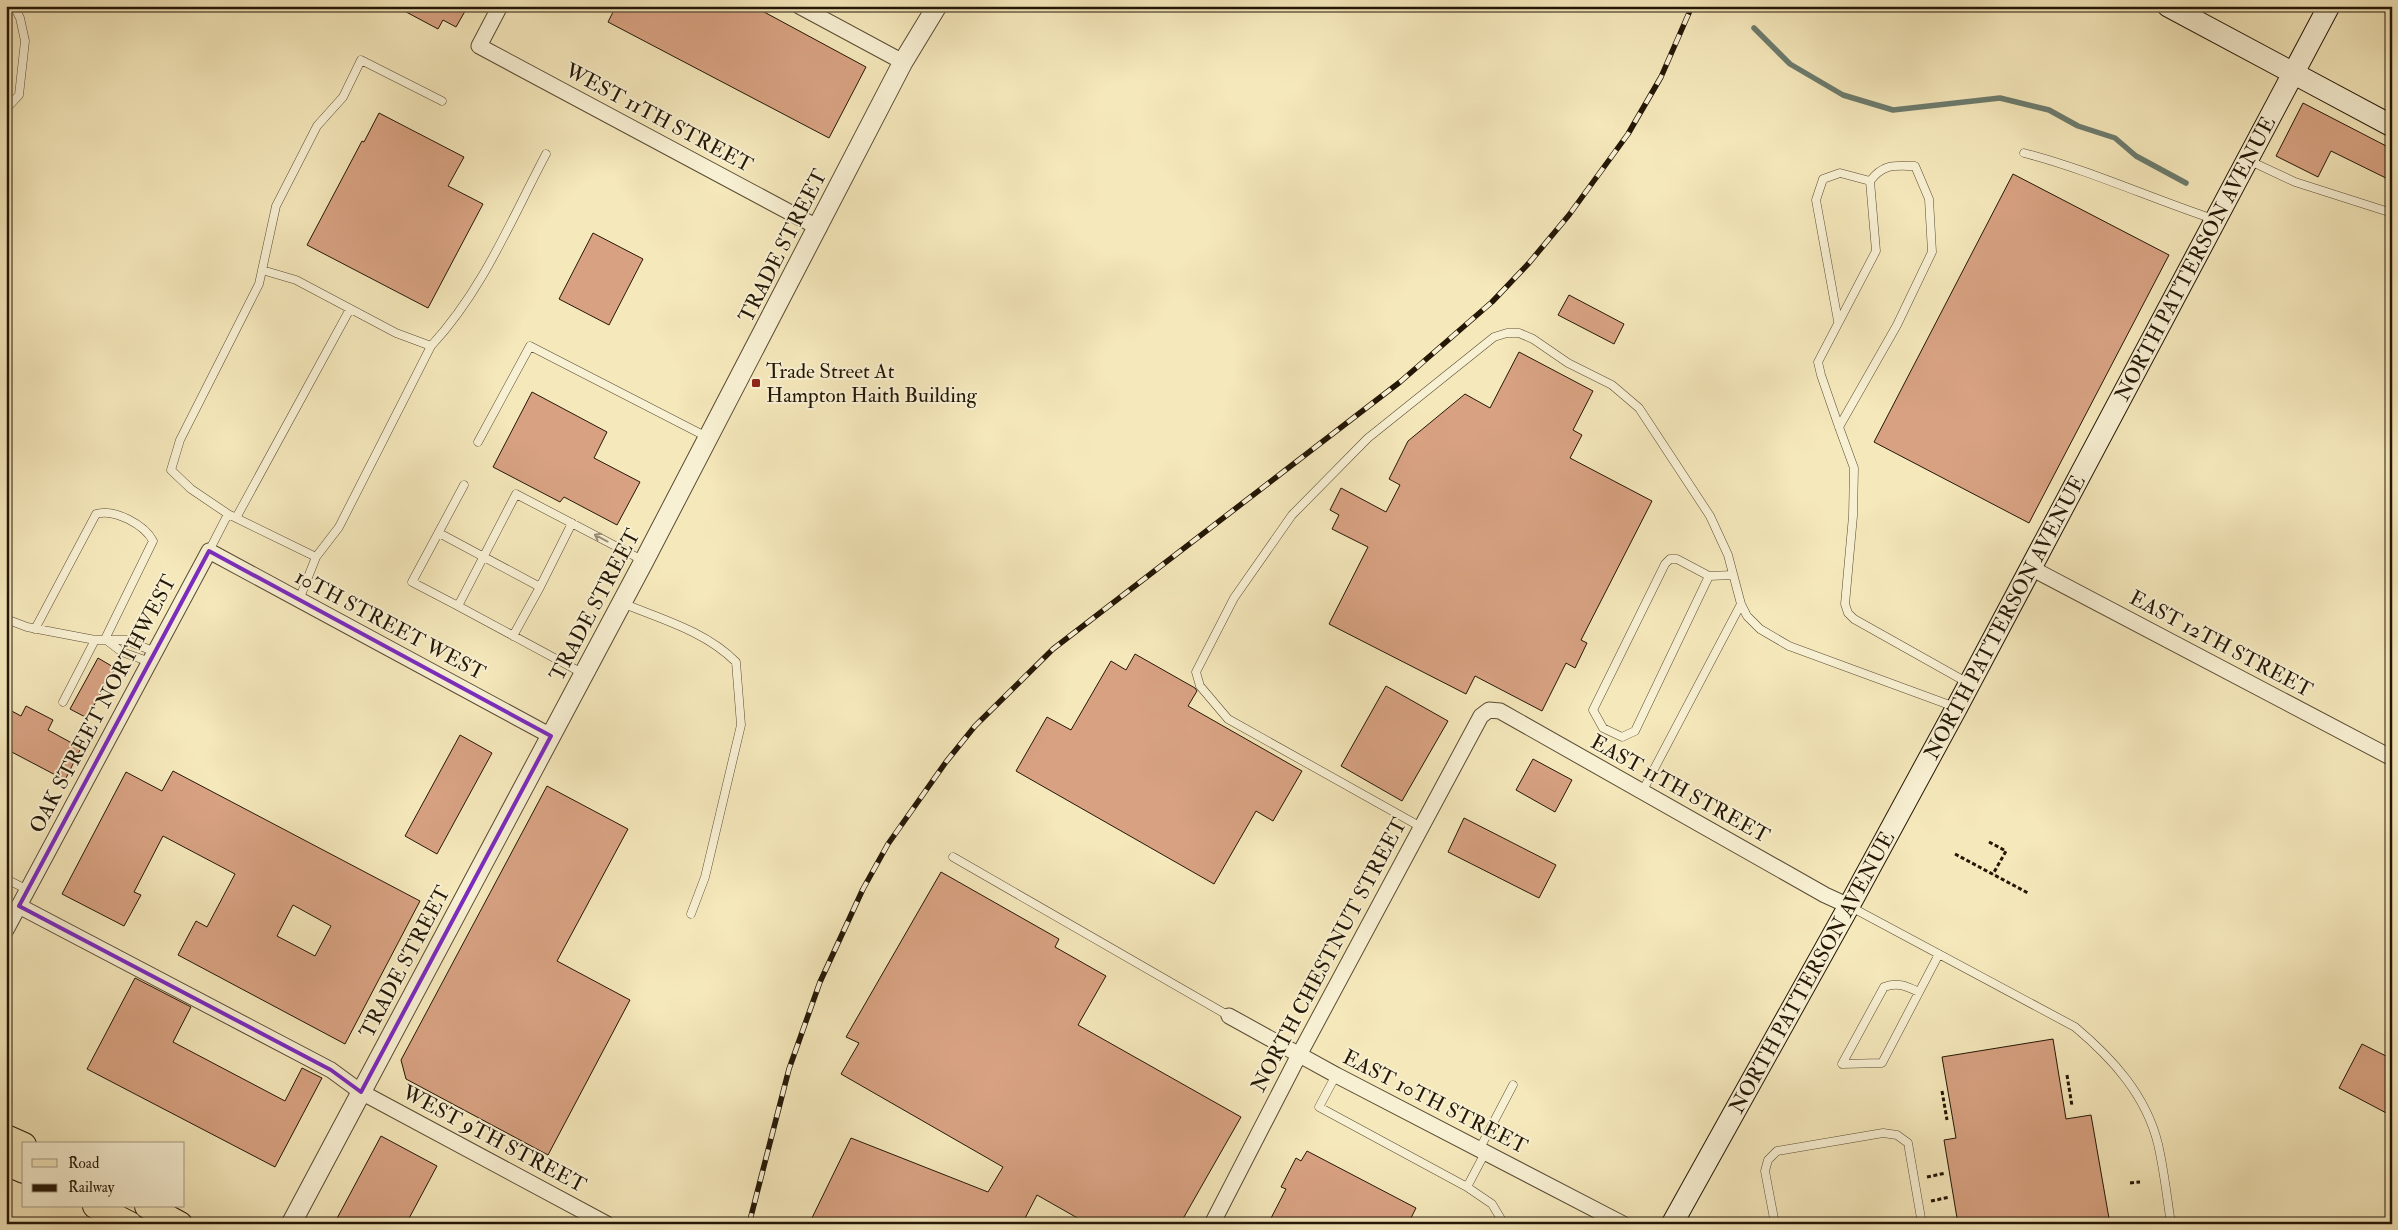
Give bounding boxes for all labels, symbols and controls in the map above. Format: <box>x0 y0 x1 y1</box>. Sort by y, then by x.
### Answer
street label: WEST 11TH STREET <box>560 57 758 179</box>
street label: NORTH PATTERSON AVENUE <box>2108 112 2282 406</box>
street label: TRADE STREET <box>733 164 833 327</box>
place label: Trade Street At Hampton Haith Building <box>766 358 978 409</box>
marker: Trade Street At Hampton Haith Building <box>750 377 762 389</box>
street label: NORTH PATTERSON AVENUE <box>1918 470 2091 764</box>
street label: TRADE STREET <box>544 524 647 686</box>
one-way arrow <box>594 533 609 543</box>
street label: 10TH STREET WEST <box>290 563 490 687</box>
street label: OAK STREET NORTHWEST <box>23 570 183 838</box>
street label: EAST 12TH STREET <box>2125 584 2318 704</box>
street label: EAST 11TH STREET <box>1586 729 1775 850</box>
street label: NORTH CHESTNUT STREET <box>1245 813 1413 1097</box>
street label: NORTH PATTERSON AVENUE <box>1723 826 1901 1118</box>
street label: TRADE STREET <box>354 881 457 1043</box>
street label: EAST 10TH STREET <box>1338 1044 1532 1160</box>
street label: WEST 9TH STREET <box>397 1079 591 1199</box>
legend <box>22 1142 185 1208</box>
text: Road <box>68 1154 100 1173</box>
text: Railway <box>68 1178 115 1197</box>

